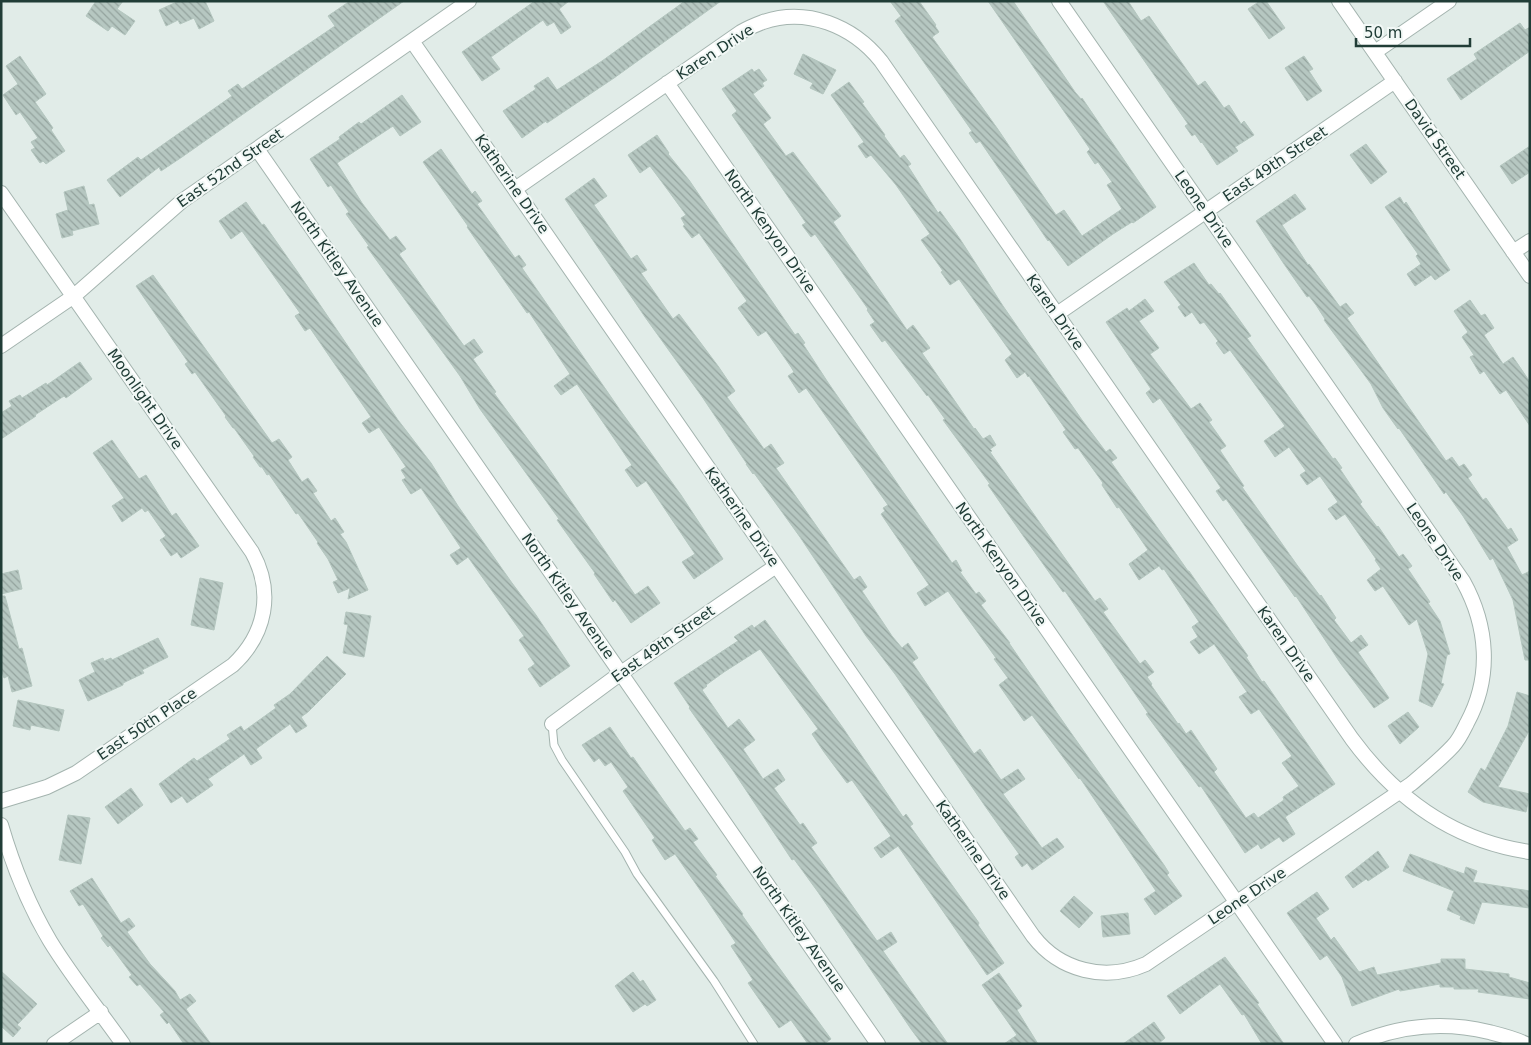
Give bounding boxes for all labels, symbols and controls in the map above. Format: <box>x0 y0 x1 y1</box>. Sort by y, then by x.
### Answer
scale bar <box>1356 15 1470 47</box>
street label: Karen Drive <box>673 20 757 84</box>
text: 50 m <box>1364 24 1402 42</box>
street label: David Street <box>1401 95 1469 183</box>
street label: East 49th Street <box>1219 122 1331 206</box>
street label: East 52nd Street <box>173 125 287 211</box>
street label: Katherine Drive <box>471 131 553 237</box>
street label: North Kenyon Drive <box>721 166 819 296</box>
street label: Leone Drive <box>1171 167 1237 251</box>
street label: North Kitley Avenue <box>287 198 387 330</box>
street label: Karen Drive <box>1022 271 1088 353</box>
street label: Moonlight Drive <box>104 345 186 453</box>
street label: Katherine Drive <box>701 464 783 570</box>
street label: North Kenyon Drive <box>952 499 1050 629</box>
street label: Leone Drive <box>1402 500 1468 584</box>
street label: North Kitley Avenue <box>518 530 618 662</box>
street label: East 49th Street <box>608 602 718 686</box>
street label: Karen Drive <box>1253 603 1319 685</box>
street label: East 50th Place <box>94 684 200 764</box>
street label: Katherine Drive <box>932 797 1014 903</box>
street label: North Kitley Avenue <box>749 863 849 995</box>
street label: Leone Drive <box>1205 863 1289 929</box>

